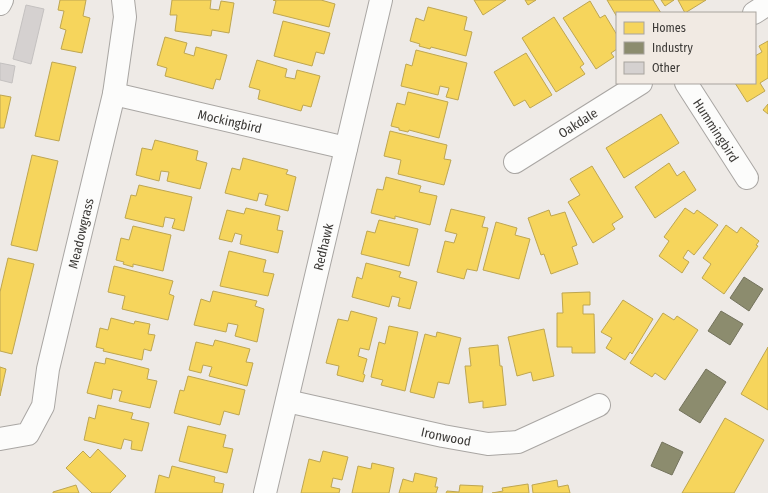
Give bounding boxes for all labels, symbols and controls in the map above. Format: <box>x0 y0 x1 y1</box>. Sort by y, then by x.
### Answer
legend <box>616 12 756 84</box>
text: Homes <box>652 21 686 35</box>
text: Industry <box>652 41 693 55</box>
text: Other <box>652 61 681 75</box>
street label: Hummingbird <box>690 96 742 165</box>
street label: Oakdale <box>556 105 600 141</box>
street label: Mockingbird <box>196 107 263 136</box>
street label: Meadowgrass <box>65 196 97 270</box>
street label: Redhawk <box>311 221 336 272</box>
street label: Ironwood <box>420 424 472 449</box>

